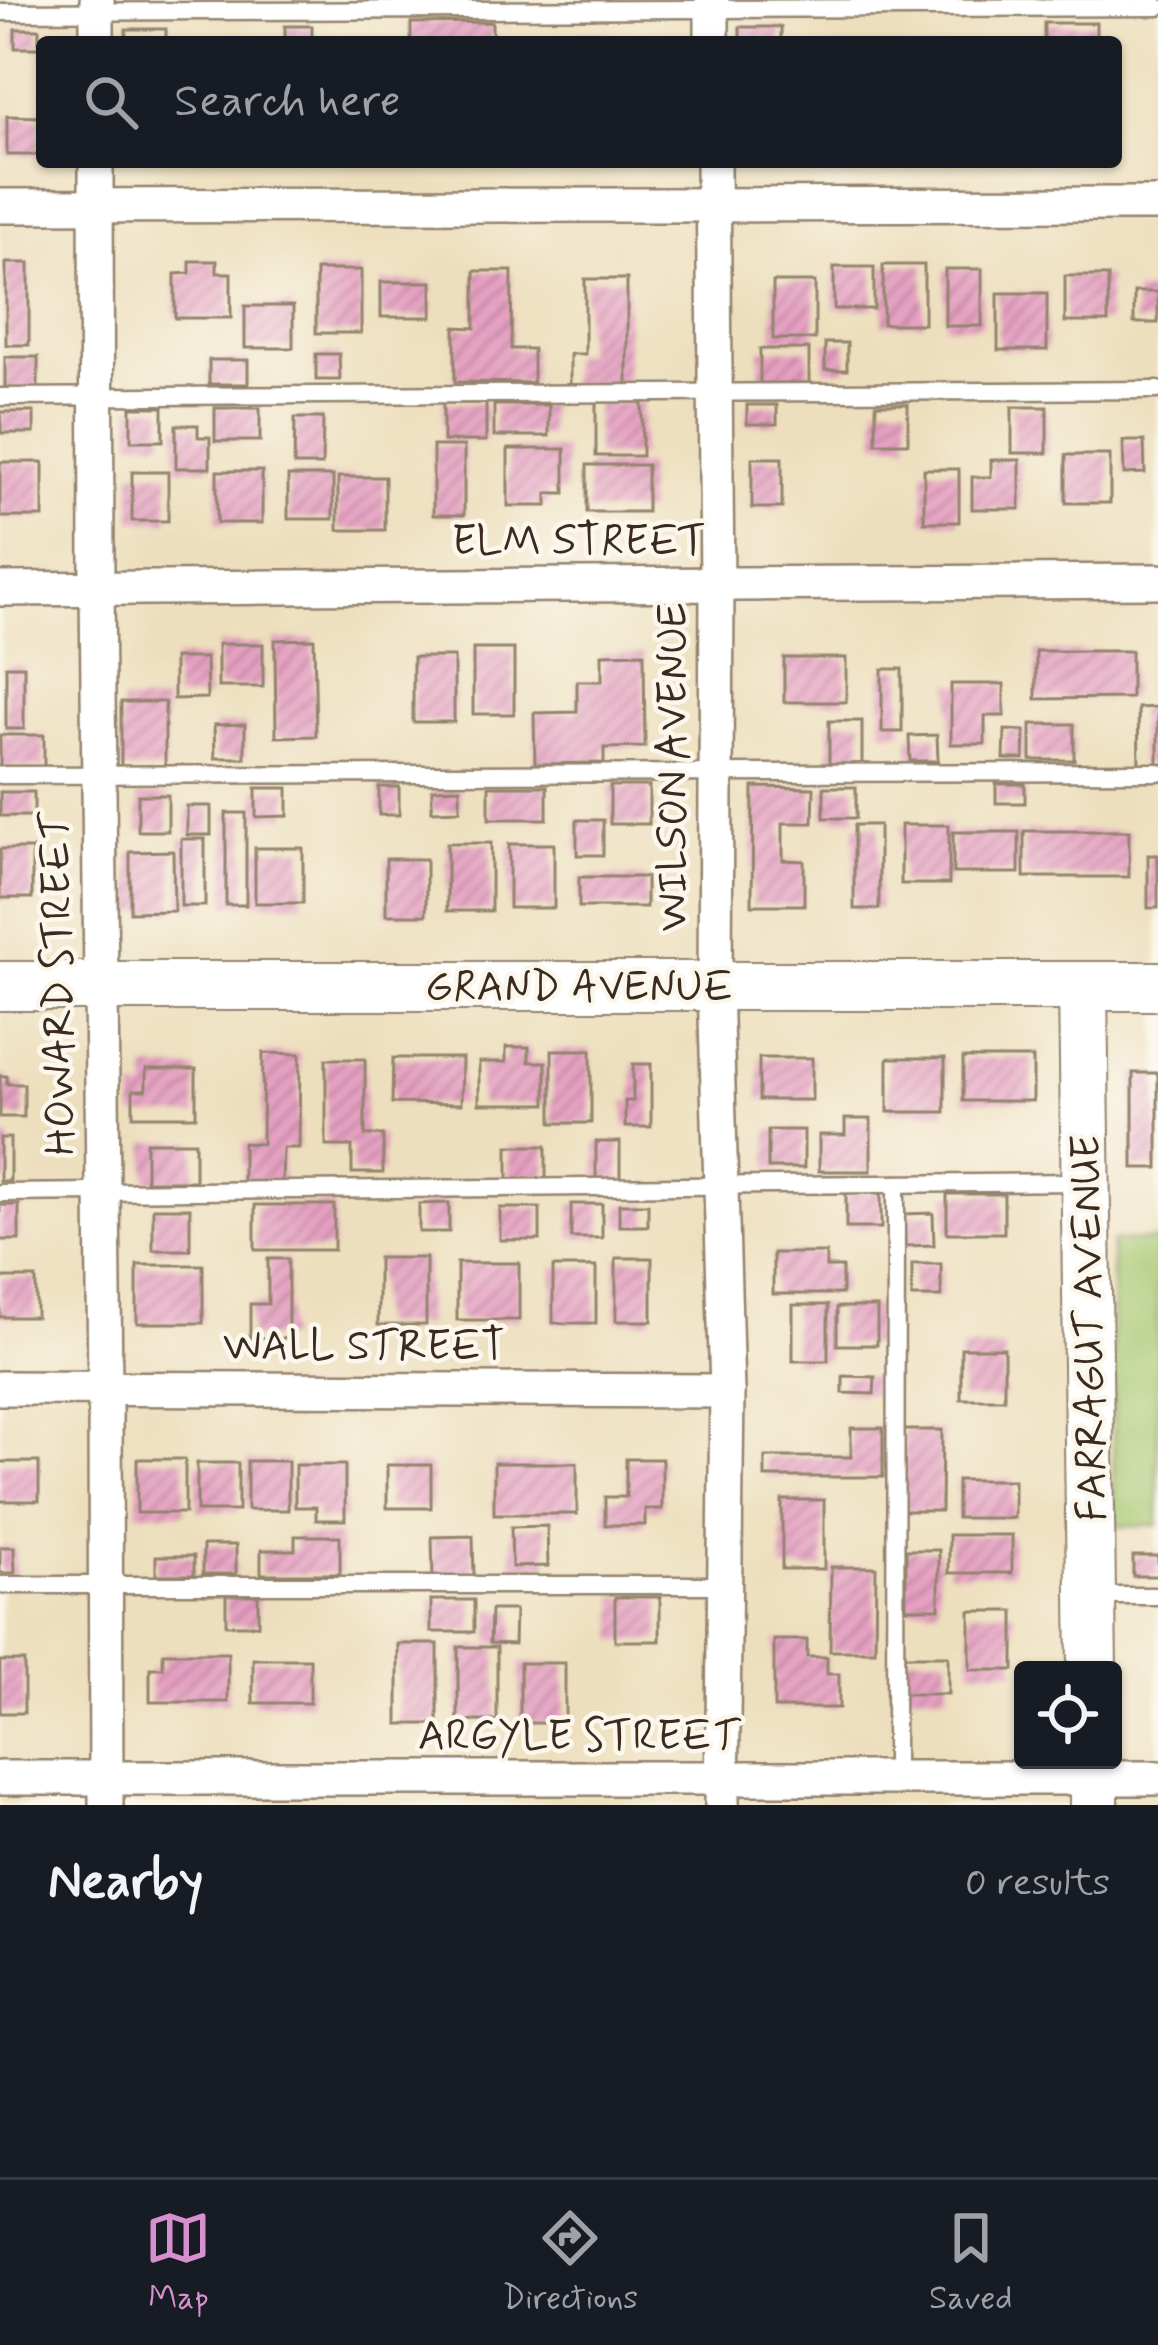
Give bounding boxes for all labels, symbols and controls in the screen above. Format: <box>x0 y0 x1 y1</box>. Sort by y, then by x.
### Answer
search box <box>36 36 1122 168</box>
icon: search <box>78 69 144 135</box>
text: Search here <box>174 73 401 132</box>
street label: ELM STREET <box>452 515 706 570</box>
street label: WILSON AVENUE <box>647 603 702 932</box>
street label: HOWARD STREET <box>29 811 90 1156</box>
street label: GRAND AVENUE <box>425 961 733 1016</box>
street label: FARRAGUT AVENUE <box>1060 1134 1121 1522</box>
street label: WALL STREET <box>223 1320 505 1375</box>
map controls <box>1014 1661 1122 1769</box>
button: locate <box>1014 1661 1122 1769</box>
street label: ARGYLE STREET <box>418 1710 741 1765</box>
text: Nearby <box>48 1850 203 1916</box>
text: 0 results <box>965 1858 1110 1909</box>
tab: Map <box>145 2205 211 2321</box>
tab: Directions <box>502 2205 638 2321</box>
tab: Saved <box>929 2205 1013 2321</box>

